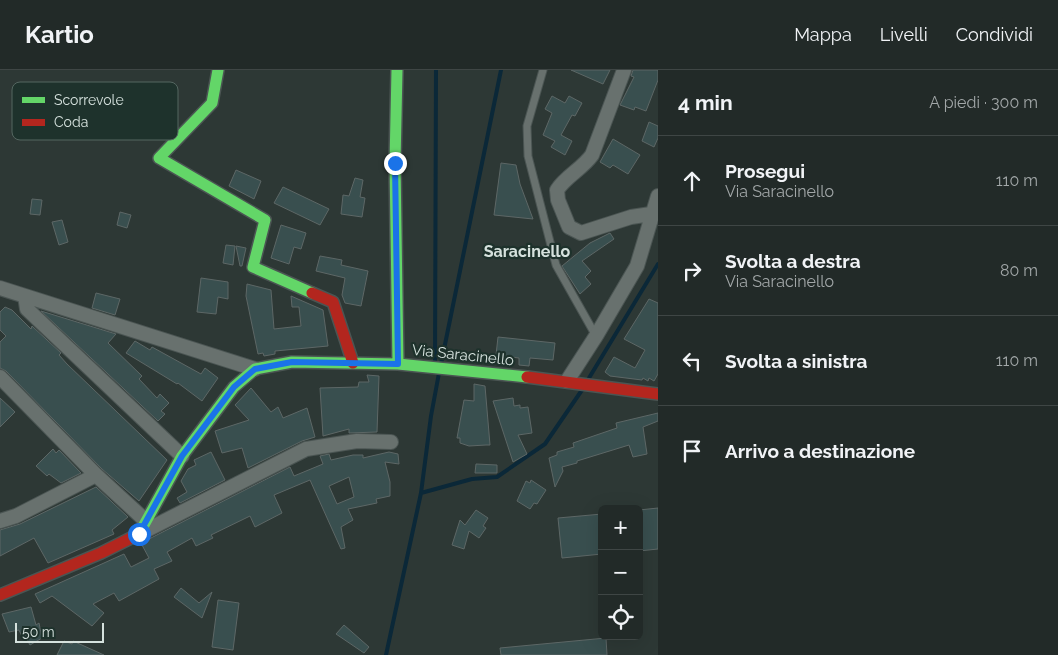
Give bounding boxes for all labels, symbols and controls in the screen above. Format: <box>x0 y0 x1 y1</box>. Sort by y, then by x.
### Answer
text: Kartio <box>25 20 94 49</box>
text: Mappa <box>794 24 852 45</box>
text: Livelli <box>880 24 928 45</box>
text: Condividi <box>956 24 1033 45</box>
legend <box>12 82 178 140</box>
text: 4 min <box>678 90 733 115</box>
text: Scorrevole <box>54 92 124 108</box>
text: A piedi · 300 m <box>929 93 1038 112</box>
text: Coda <box>54 114 88 130</box>
route end <box>384 152 407 175</box>
text: Prosegui <box>725 160 805 182</box>
icon: ahead <box>678 167 706 195</box>
text: 110 m <box>996 171 1038 190</box>
text: Via Saracinello <box>725 182 834 201</box>
district label: Saracinello <box>484 242 571 261</box>
text: Svolta a destra <box>725 250 861 272</box>
icon: right <box>678 257 706 285</box>
text: 80 m <box>1000 261 1038 280</box>
text: Via Saracinello <box>725 272 834 291</box>
street label: Via Saracinello <box>411 341 515 369</box>
icon: left <box>678 347 706 375</box>
text: Svolta a sinistra <box>725 350 867 372</box>
text: 110 m <box>996 351 1038 370</box>
icon: arrive <box>678 437 706 465</box>
text: Arrivo a destinazione <box>725 440 915 462</box>
map controls <box>598 505 643 640</box>
button: + <box>598 505 643 550</box>
route start <box>128 523 151 546</box>
button: − <box>598 550 643 595</box>
button: locate <box>598 595 643 640</box>
scale bar <box>15 620 104 643</box>
text: 50 m <box>22 624 55 640</box>

